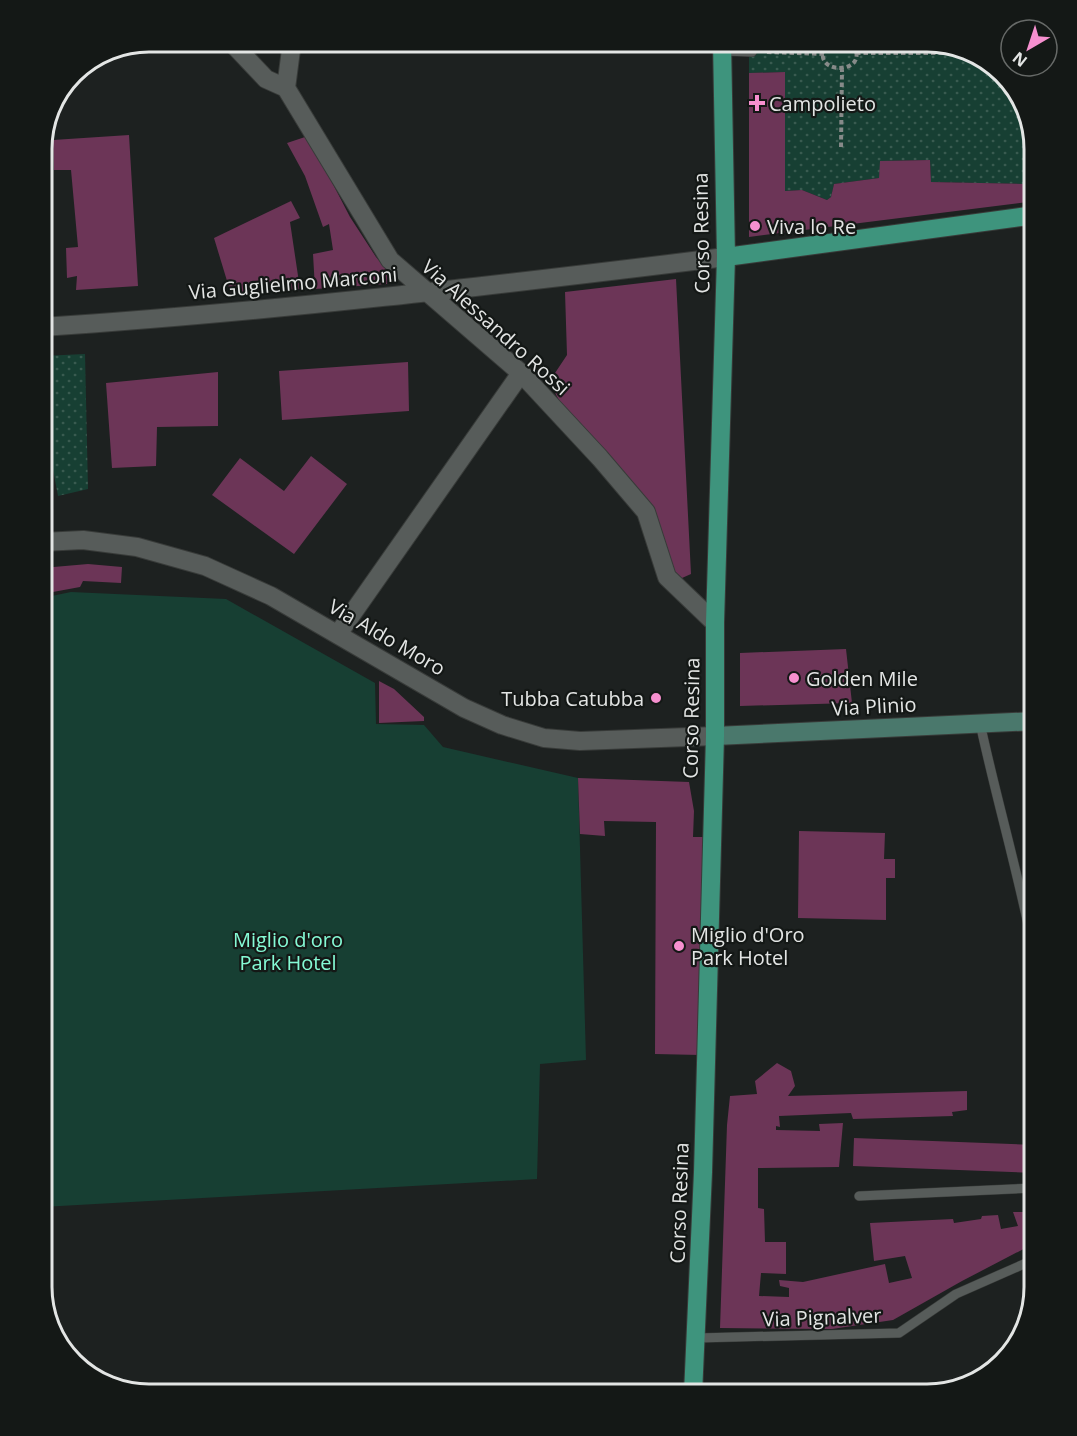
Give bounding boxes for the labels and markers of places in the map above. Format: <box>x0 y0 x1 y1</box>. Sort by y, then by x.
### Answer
place label: Campolieto <box>769 90 876 117</box>
marker: Campolieto <box>750 96 764 110</box>
place label: Viva lo Re <box>767 213 856 240</box>
marker: Viva lo Re <box>748 219 762 233</box>
place label: Golden Mile <box>806 665 918 692</box>
marker: Golden Mile <box>787 671 801 685</box>
place label: Tubba Catubba <box>501 685 644 712</box>
marker: Tubba Catubba <box>649 691 663 705</box>
place label: Miglio d'Oro Park Hotel <box>691 921 805 971</box>
marker: Miglio d'Oro Park Hotel <box>672 939 686 953</box>

